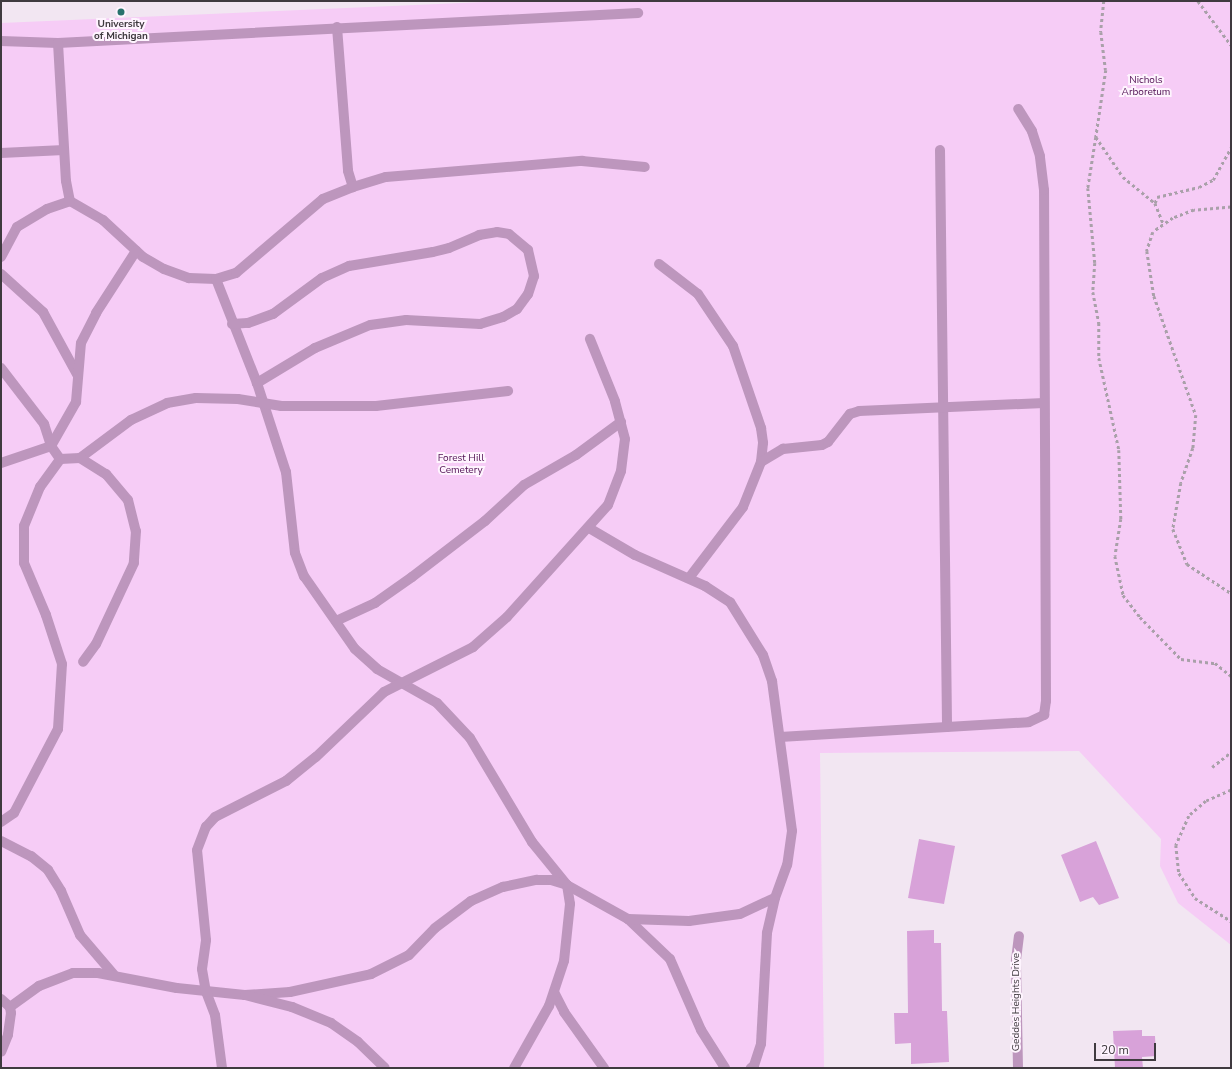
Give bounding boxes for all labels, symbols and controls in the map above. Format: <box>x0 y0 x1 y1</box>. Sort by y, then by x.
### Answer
marker: University of Michigan <box>116 7 126 17</box>
place label: University of Michigan <box>94 18 148 42</box>
park label: Nichols Arboretum <box>1122 74 1170 98</box>
park label: Forest Hill Cemetery <box>438 452 484 476</box>
street label: Geddes Heights Drive <box>1011 953 1023 1051</box>
scale bar <box>1096 1035 1158 1061</box>
text: 20 m <box>1101 1042 1129 1058</box>

